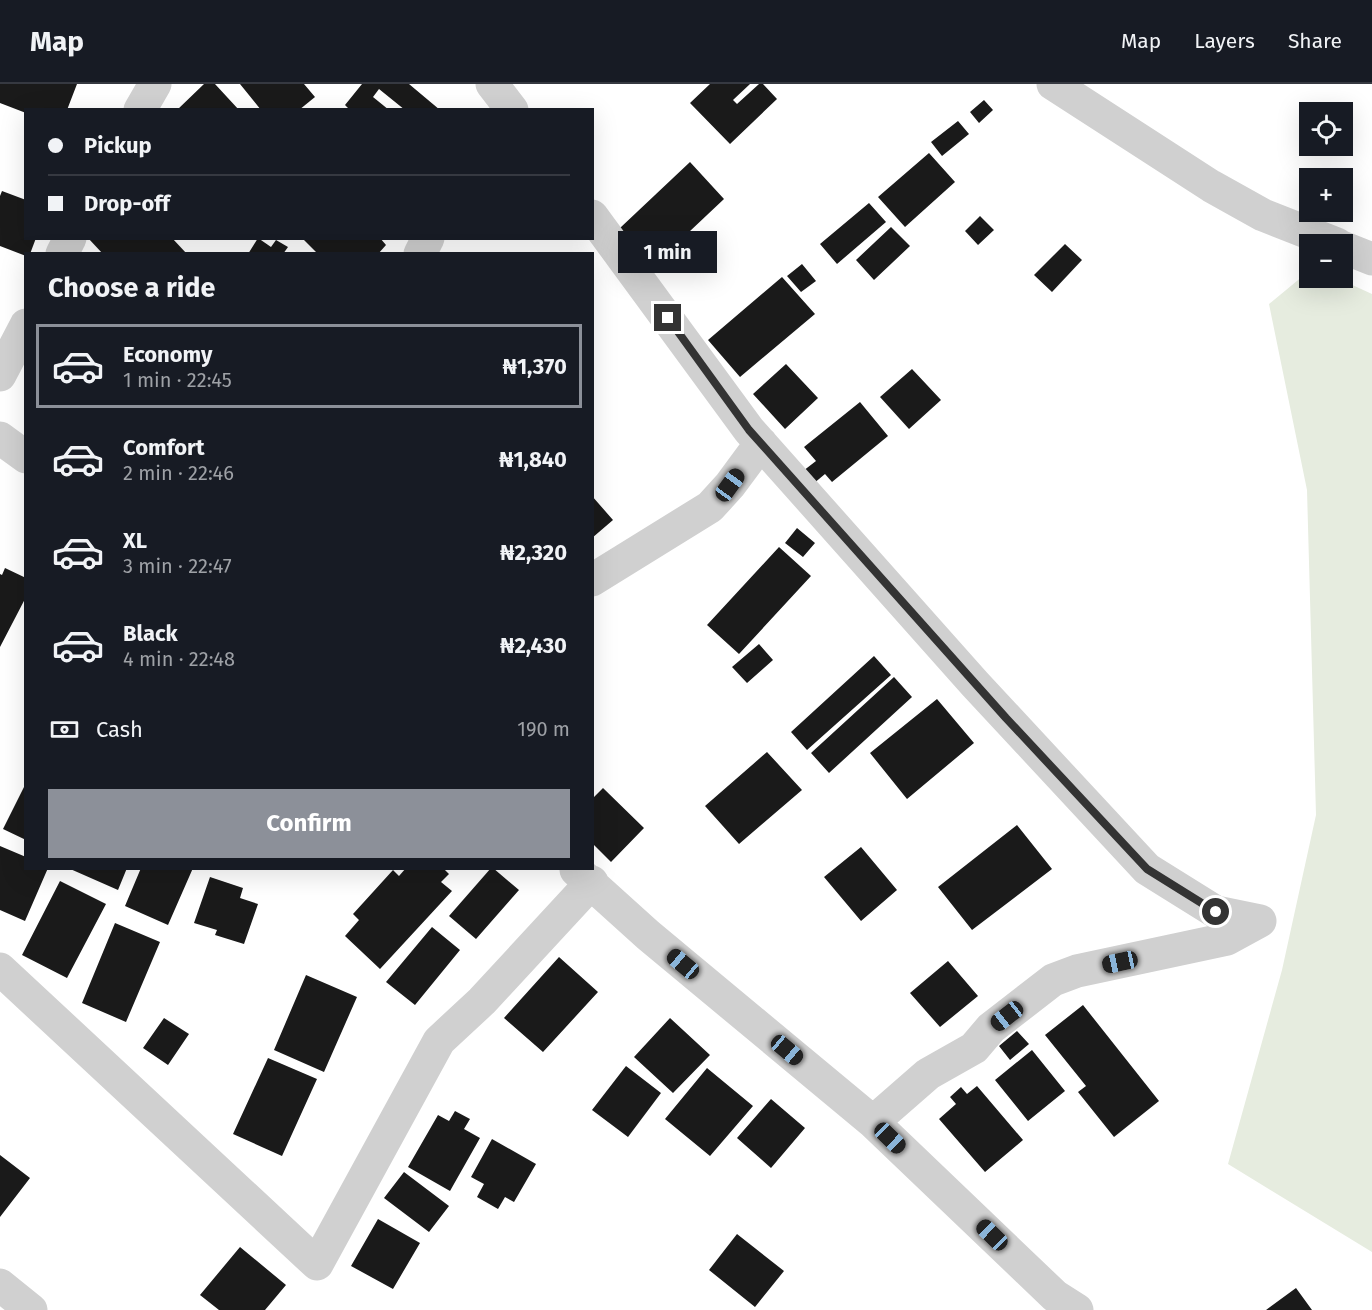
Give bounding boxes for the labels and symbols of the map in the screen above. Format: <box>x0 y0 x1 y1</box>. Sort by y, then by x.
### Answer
callout: 1 min <box>618 231 718 273</box>
route end <box>654 304 681 331</box>
car <box>712 465 748 505</box>
route start <box>1202 898 1229 925</box>
car <box>663 946 703 982</box>
car <box>1101 949 1139 975</box>
car <box>987 998 1027 1034</box>
car <box>767 1032 807 1068</box>
car <box>871 1119 909 1157</box>
car <box>973 1216 1011 1254</box>

